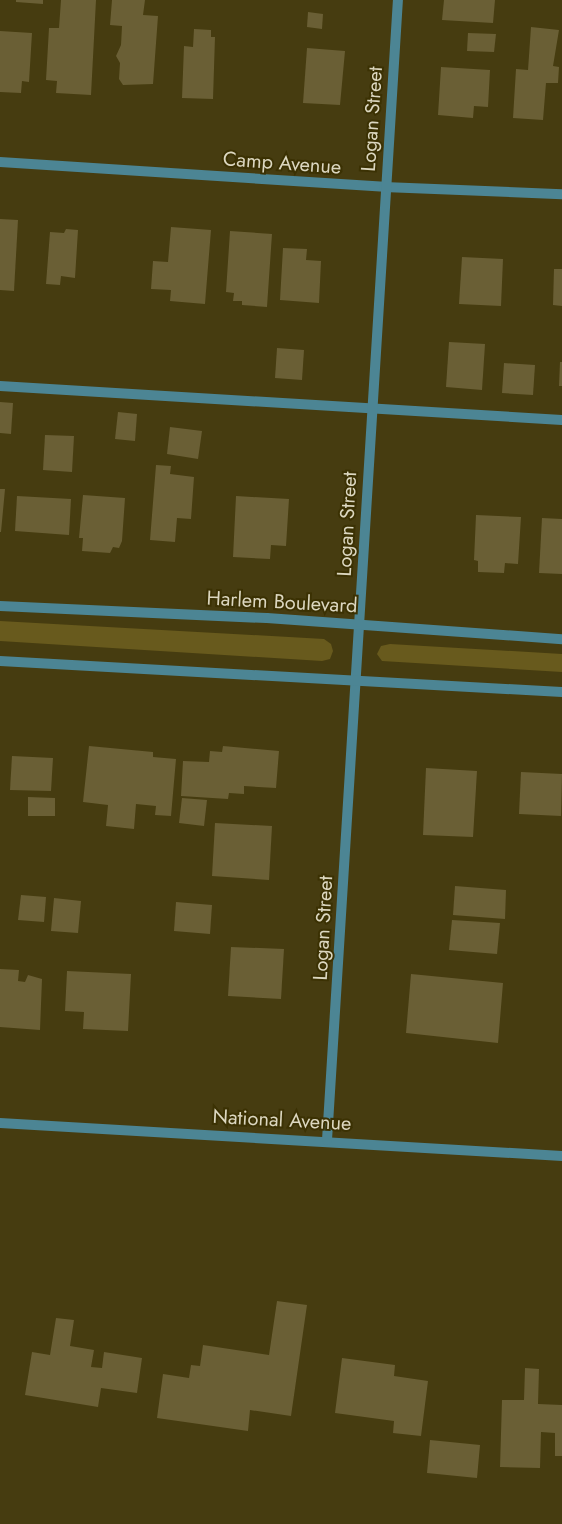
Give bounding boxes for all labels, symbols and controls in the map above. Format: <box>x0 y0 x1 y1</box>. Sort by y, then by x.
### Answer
street label: Logan Street <box>356 66 388 172</box>
street label: Camp Avenue <box>222 147 342 179</box>
street label: Logan Street <box>332 471 362 577</box>
street label: Harlem Boulevard <box>206 586 358 618</box>
street label: Logan Street <box>308 875 338 981</box>
street label: National Avenue <box>212 1104 352 1136</box>

